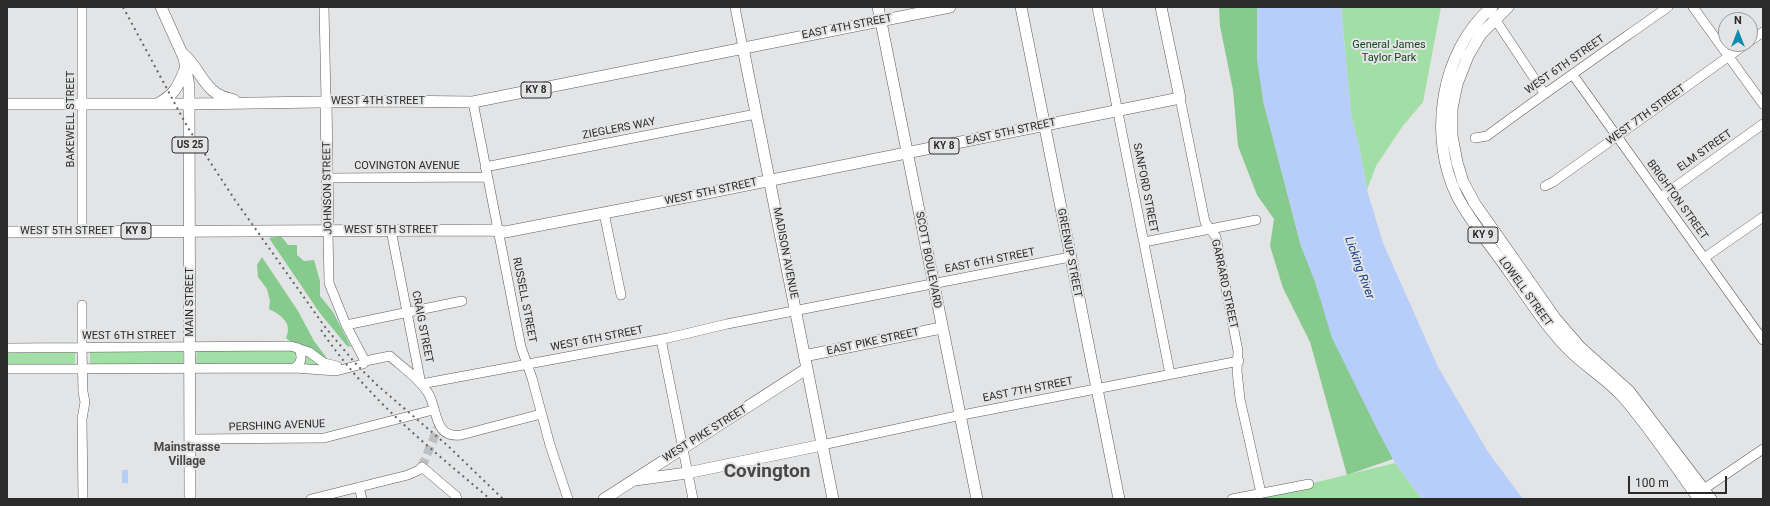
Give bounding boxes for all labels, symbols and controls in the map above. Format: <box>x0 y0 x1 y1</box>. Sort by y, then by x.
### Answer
street label: EAST 4TH STREET <box>801 12 893 42</box>
north arrow <box>1718 12 1758 52</box>
text: N <box>1734 14 1742 27</box>
street label: WEST 6TH STREET <box>1523 33 1607 97</box>
park label: General James Taylor Park <box>1352 38 1426 64</box>
street label: BAKEWELL STREET <box>64 71 78 167</box>
road number: KY 8 <box>521 82 551 98</box>
street label: WEST 7TH STREET <box>1604 82 1688 148</box>
street label: WEST 4TH STREET <box>331 94 425 108</box>
street label: ZIEGLERS WAY <box>581 115 657 143</box>
street label: EAST 5TH STREET <box>965 116 1057 148</box>
street label: ELM STREET <box>1675 127 1735 175</box>
road number: US 25 <box>172 137 208 153</box>
road number: KY 8 <box>929 138 959 154</box>
street label: JOHNSON STREET <box>321 141 335 235</box>
street label: SANFORD STREET <box>1130 142 1160 234</box>
street label: BRIGHTON STREET <box>1644 158 1710 242</box>
street label: COVINGTON AVENUE <box>354 159 460 173</box>
street label: WEST 5TH STREET <box>664 176 758 208</box>
street label: MADISON AVENUE <box>770 206 800 300</box>
street label: GREENUP STREET <box>1054 207 1084 299</box>
street label: SCOTT BOULEVARD <box>912 210 944 310</box>
road number: KY 8 <box>121 223 151 239</box>
street label: WEST 5TH STREET <box>344 223 438 237</box>
street label: WEST 5TH STREET <box>20 224 114 238</box>
road number: KY 9 <box>1468 227 1498 243</box>
water label: Licking River <box>1341 235 1377 301</box>
street label: GARRARD STREET <box>1208 238 1240 330</box>
street label: EAST 6TH STREET <box>944 246 1036 276</box>
street label: LOWELL STREET <box>1495 255 1555 329</box>
street label: RUSSELL STREET <box>509 256 539 344</box>
street label: MAIN STREET <box>183 267 197 337</box>
street label: CRAIG STREET <box>409 290 435 364</box>
street label: WEST 6TH STREET <box>550 324 644 354</box>
street label: EAST PIKE STREET <box>826 326 920 358</box>
street label: WEST 6TH STREET <box>82 329 176 343</box>
street label: EAST 7TH STREET <box>982 375 1074 405</box>
street label: WEST PIKE STREET <box>661 403 749 465</box>
street label: PERSHING AVENUE <box>228 418 326 434</box>
district label: Mainstrasse Village <box>154 441 220 469</box>
district label: Covington <box>724 461 810 483</box>
scale bar <box>1630 468 1729 494</box>
text: 100 m <box>1635 476 1669 490</box>

